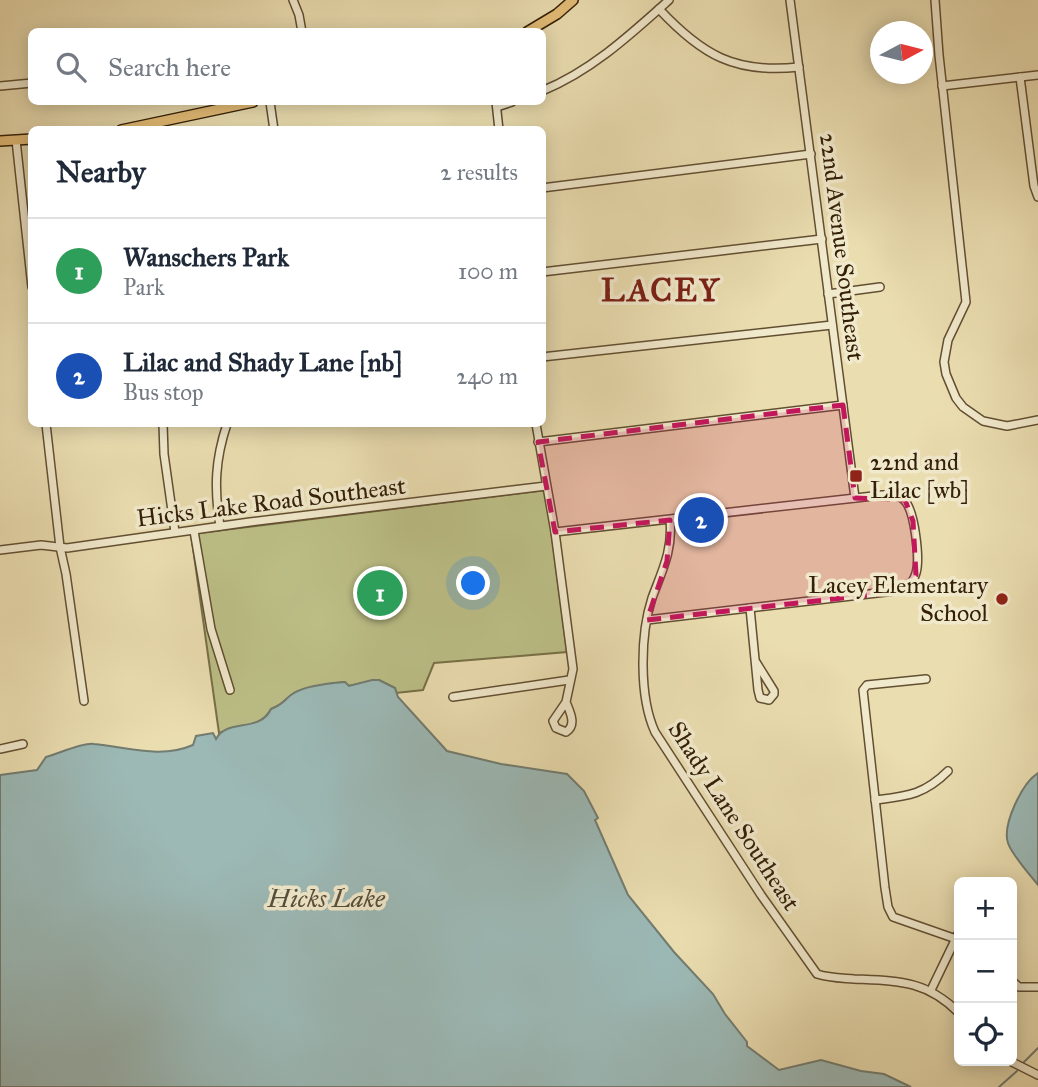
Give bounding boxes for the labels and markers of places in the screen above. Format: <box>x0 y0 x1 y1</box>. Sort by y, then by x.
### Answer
place label: 22nd and Lilac [wb] <box>870 447 969 505</box>
marker: 22nd and Lilac [wb] <box>848 468 864 484</box>
pin: 2 <box>678 494 724 546</box>
pin: 1 <box>357 567 403 619</box>
place label: Lacey Elementary School <box>808 570 989 628</box>
marker: Lacey Elementary School <box>994 591 1010 607</box>

